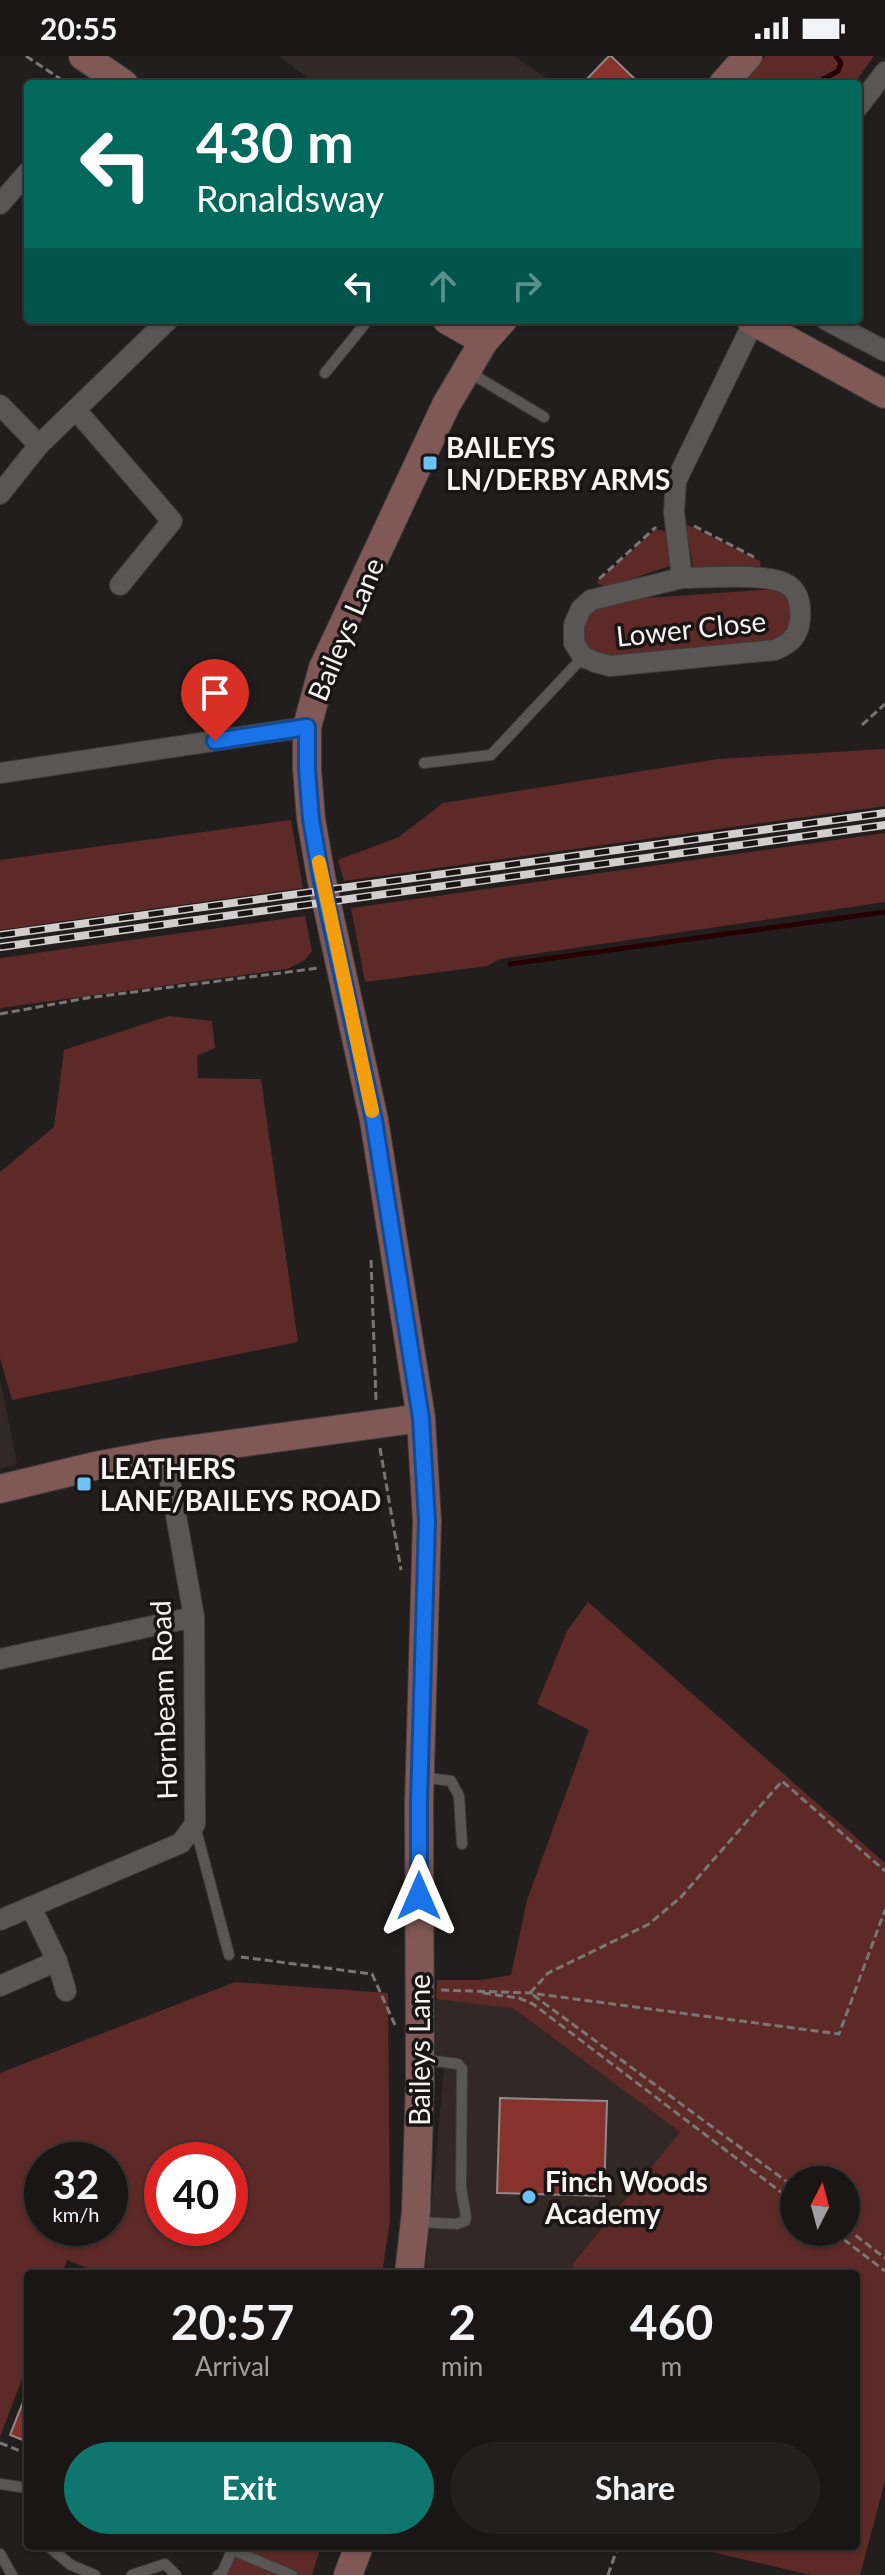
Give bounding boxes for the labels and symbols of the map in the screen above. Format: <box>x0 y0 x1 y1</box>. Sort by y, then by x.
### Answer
place label: BAILEYS LN/DERBY ARMS <box>446 430 670 496</box>
marker: BAILEYS LN/DERBY ARMS <box>421 454 439 472</box>
street label: Baileys Lane <box>300 553 390 705</box>
street label: Lower Close <box>614 603 768 653</box>
pin <box>181 659 249 741</box>
place label: LEATHERS LANE/BAILEYS ROAD <box>100 1451 381 1517</box>
marker: LEATHERS LANE/BAILEYS ROAD <box>75 1475 93 1493</box>
street label: Hornbeam Road <box>143 1600 183 1800</box>
position arrow <box>377 1854 461 1938</box>
street label: Baileys Lane <box>402 1974 436 2126</box>
speed limit sign: 40 <box>144 2142 248 2246</box>
place label: Finch Woods Academy <box>544 2164 708 2230</box>
north arrow <box>780 2166 860 2246</box>
marker: Finch Woods Academy <box>520 2188 538 2206</box>

